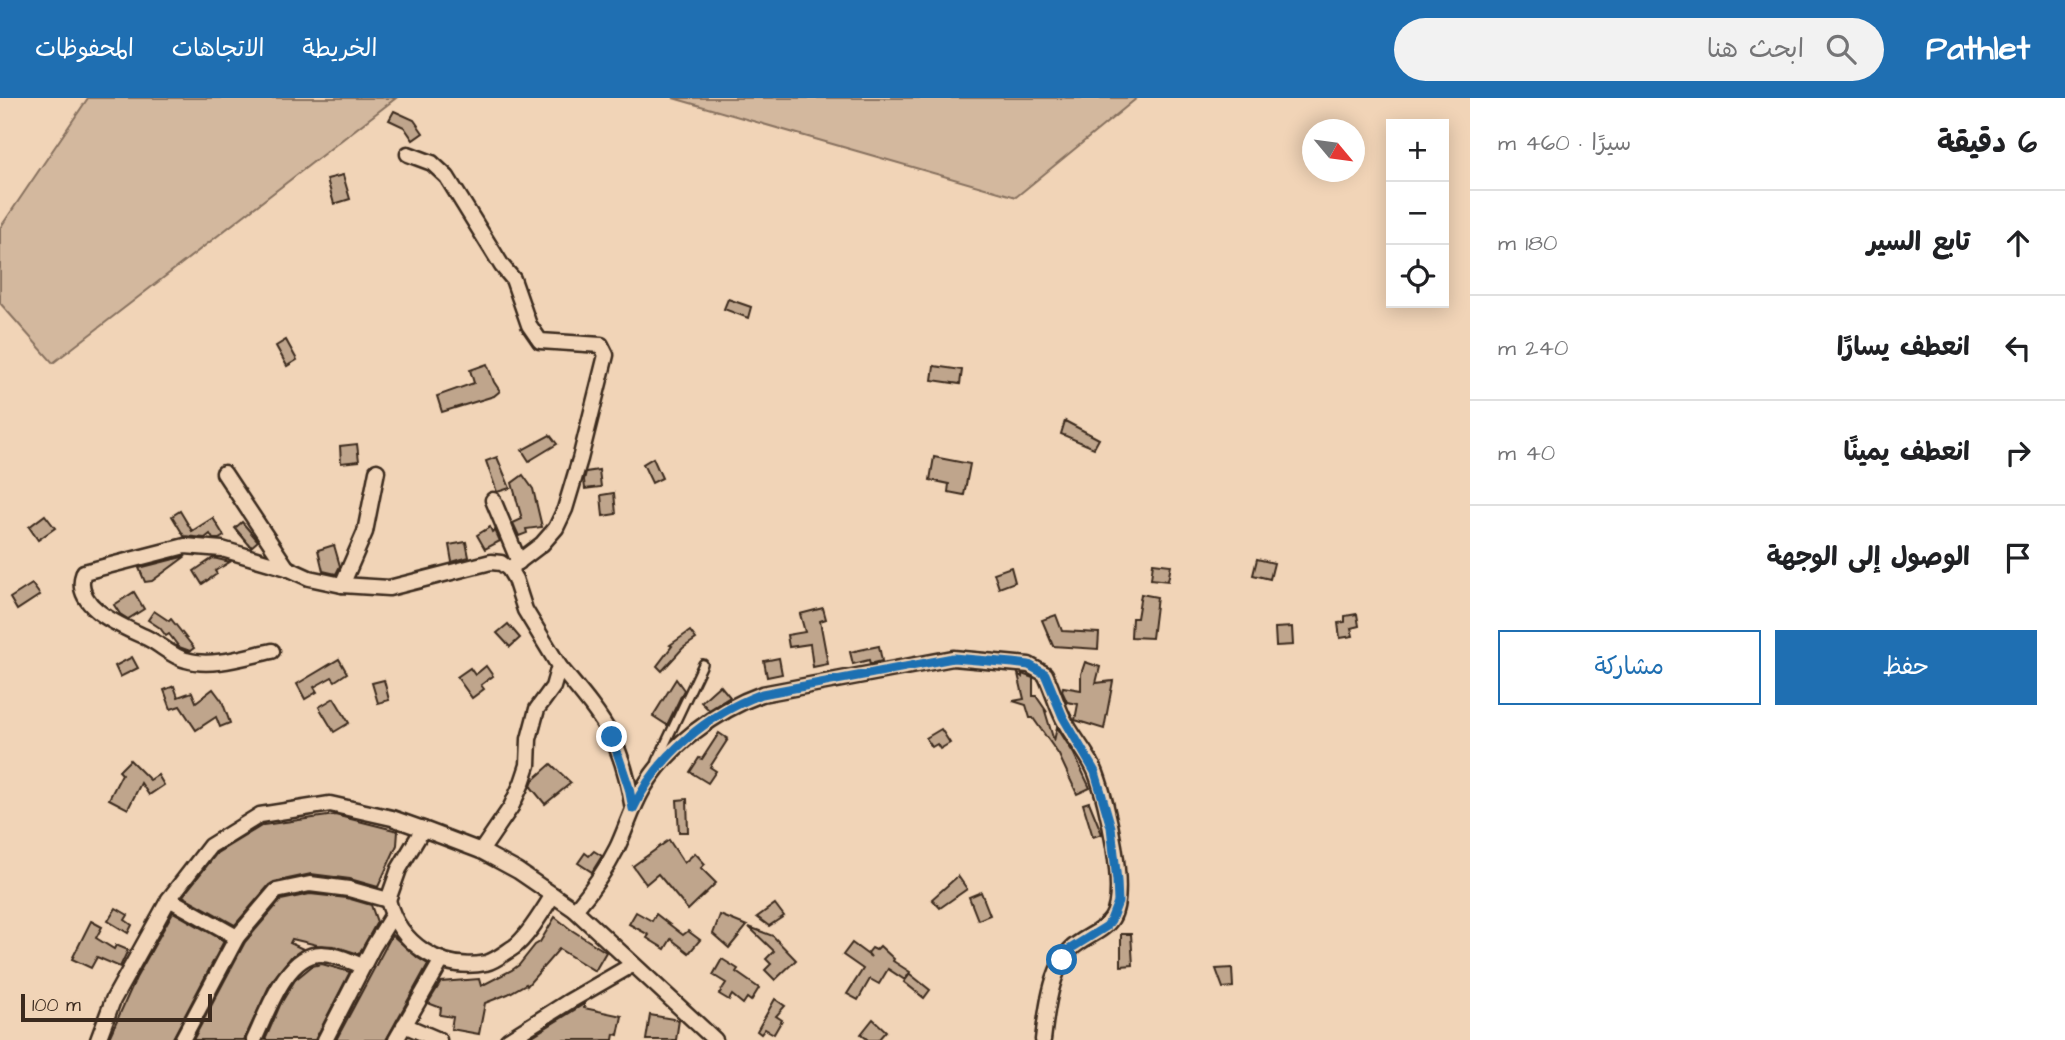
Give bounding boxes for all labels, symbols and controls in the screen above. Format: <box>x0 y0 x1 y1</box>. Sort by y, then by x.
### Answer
search box <box>1394 18 1884 81</box>
text: Pathlet <box>1926 26 2030 72</box>
icon: search <box>1822 30 1860 68</box>
text: ابحث هنا <box>1707 31 1804 67</box>
text: المحفوظات <box>35 32 134 66</box>
text: الاتجاهات <box>172 32 265 66</box>
text: الخريطة <box>303 32 377 66</box>
north arrow <box>1302 119 1365 182</box>
map controls <box>1386 119 1449 308</box>
button: + <box>1386 119 1449 182</box>
text: 6 دقيقة <box>1937 122 2037 164</box>
text: سيرًا · 460 m <box>1498 127 1631 159</box>
button: − <box>1386 182 1449 245</box>
text: تابع السير <box>1867 224 1970 260</box>
icon: ahead <box>1999 224 2037 262</box>
text: 180 m <box>1498 227 1558 259</box>
button: locate <box>1386 245 1449 308</box>
text: انعطف يسارًا <box>1837 329 1970 365</box>
icon: left <box>1999 329 2037 367</box>
text: 240 m <box>1498 332 1568 364</box>
text: انعطف يمينًا <box>1843 434 1970 470</box>
icon: right <box>1999 434 2037 472</box>
text: 40 m <box>1498 437 1555 469</box>
text: الوصول إلى الوجهة <box>1766 539 1970 575</box>
icon: arrive <box>1999 539 2037 577</box>
button: مشاركة <box>1498 630 1761 705</box>
button: حفظ <box>1775 630 2037 705</box>
route end <box>596 721 627 752</box>
route start <box>1046 944 1077 975</box>
scale bar <box>21 991 212 1023</box>
text: 100 m <box>32 992 81 1019</box>

